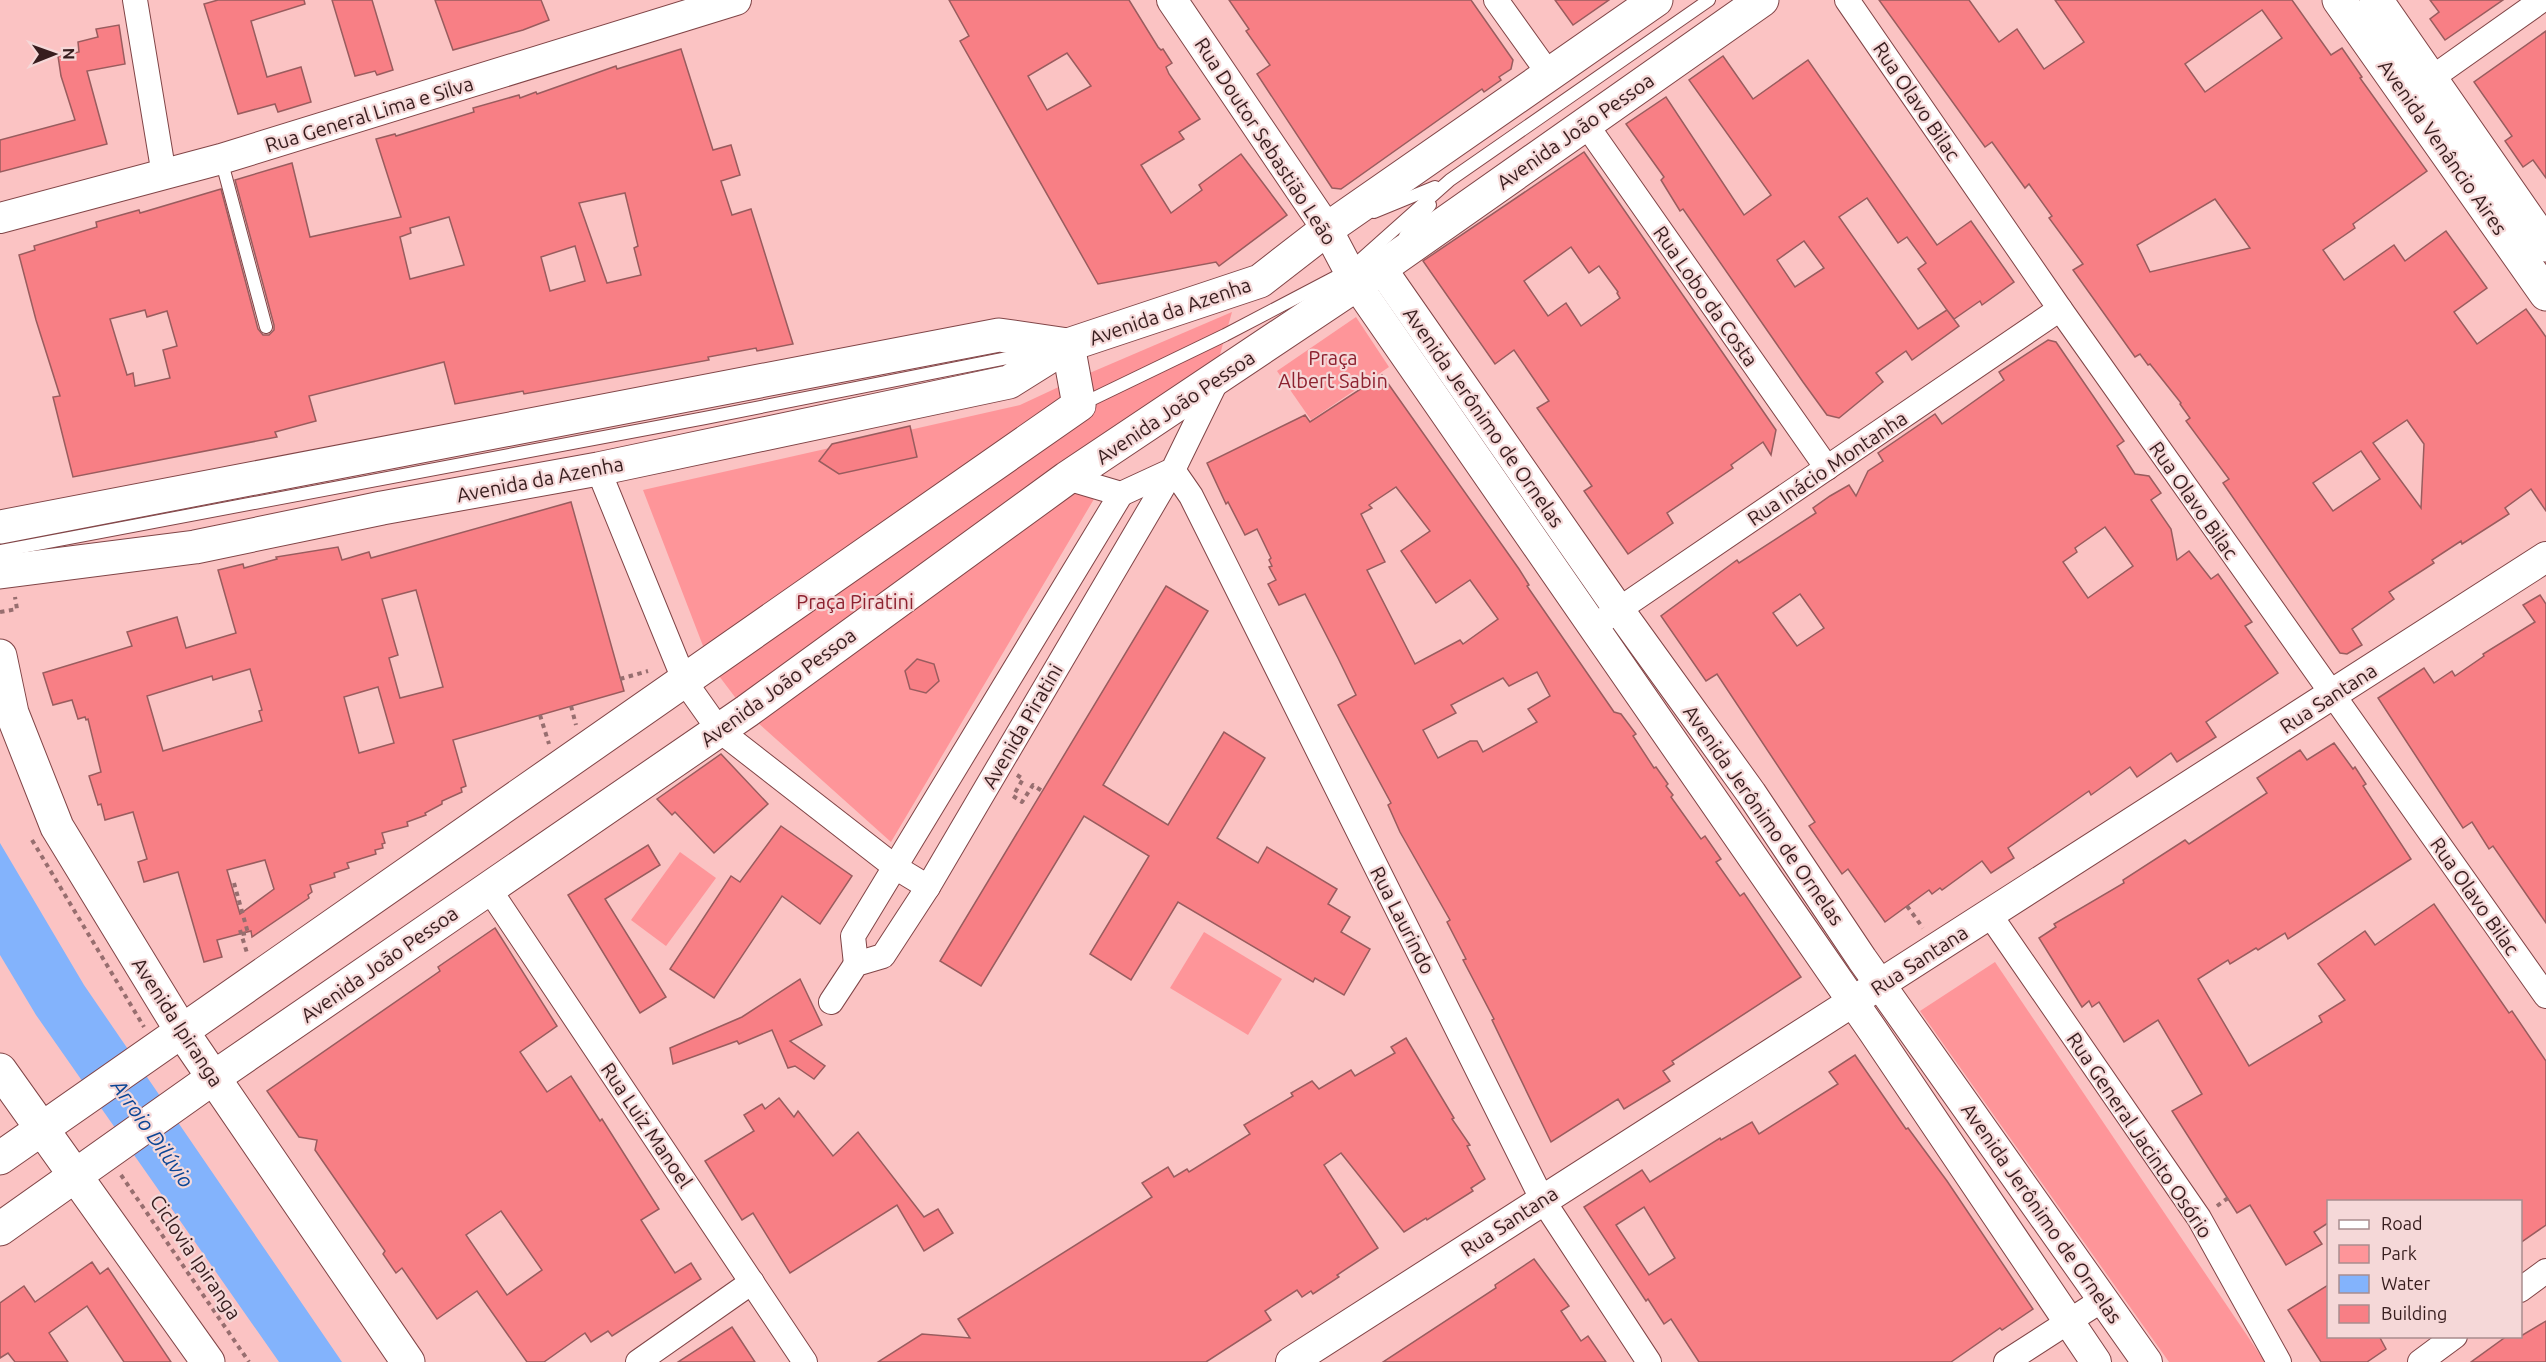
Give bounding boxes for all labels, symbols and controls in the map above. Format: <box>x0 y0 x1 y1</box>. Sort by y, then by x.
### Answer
north arrow <box>24 24 84 84</box>
street label: Rua Doutor Sebastião Leão <box>1190 33 1342 249</box>
street label: Rua Olavo Bilac <box>1869 37 1965 165</box>
text: N <box>60 48 78 60</box>
street label: Avenida Venâncio Aires <box>2374 55 2512 239</box>
street label: Avenida João Pessoa <box>1492 68 1658 194</box>
street label: Rua General Lima e Silva <box>262 71 476 157</box>
street label: Rua Lobo da Costa <box>1649 221 1763 371</box>
street label: Avenida da Azenha <box>1086 273 1254 349</box>
street label: Avenida Jerônimo de Ornelas <box>1399 303 1569 531</box>
street label: Avenida João Pessoa <box>1091 345 1259 469</box>
park label: Praça Albert Sabin <box>1278 346 1388 392</box>
street label: Rua Inácio Montanha <box>1743 406 1911 530</box>
street label: Rua Olavo Bilac <box>2145 437 2243 563</box>
street label: Avenida da Azenha <box>455 452 625 506</box>
park label: Praça Piratini <box>796 590 914 613</box>
street label: Avenida João Pessoa <box>696 623 860 751</box>
street label: Rua Santana <box>2275 658 2381 738</box>
street label: Avenida Piratini <box>977 660 1067 792</box>
street label: Avenida Jerônimo de Ornelas <box>1679 701 1849 929</box>
street label: Rua Olavo Bilac <box>2426 833 2524 959</box>
street label: Rua Laurindo <box>1366 862 1440 978</box>
street label: Avenida João Pessoa <box>296 901 462 1027</box>
street label: Rua Santana <box>1866 920 1972 1000</box>
street label: Avenida Ipiranga <box>128 953 228 1091</box>
street label: Rua General Jacinto Osório <box>2063 1028 2217 1242</box>
street label: Rua Luiz Manoel <box>597 1058 697 1192</box>
water label: Arroio Dilúvio <box>106 1074 199 1192</box>
street label: Avenida Jerônimo de Ornelas <box>1957 1099 2127 1327</box>
street label: Rua Santana <box>1456 1181 1562 1261</box>
street label: Ciclovia Ipiranga <box>146 1190 246 1324</box>
legend <box>2327 1200 2522 1338</box>
text: Road <box>2381 1213 2423 1233</box>
text: Park <box>2381 1243 2417 1263</box>
text: Water <box>2381 1273 2431 1293</box>
text: Building <box>2381 1303 2447 1323</box>

